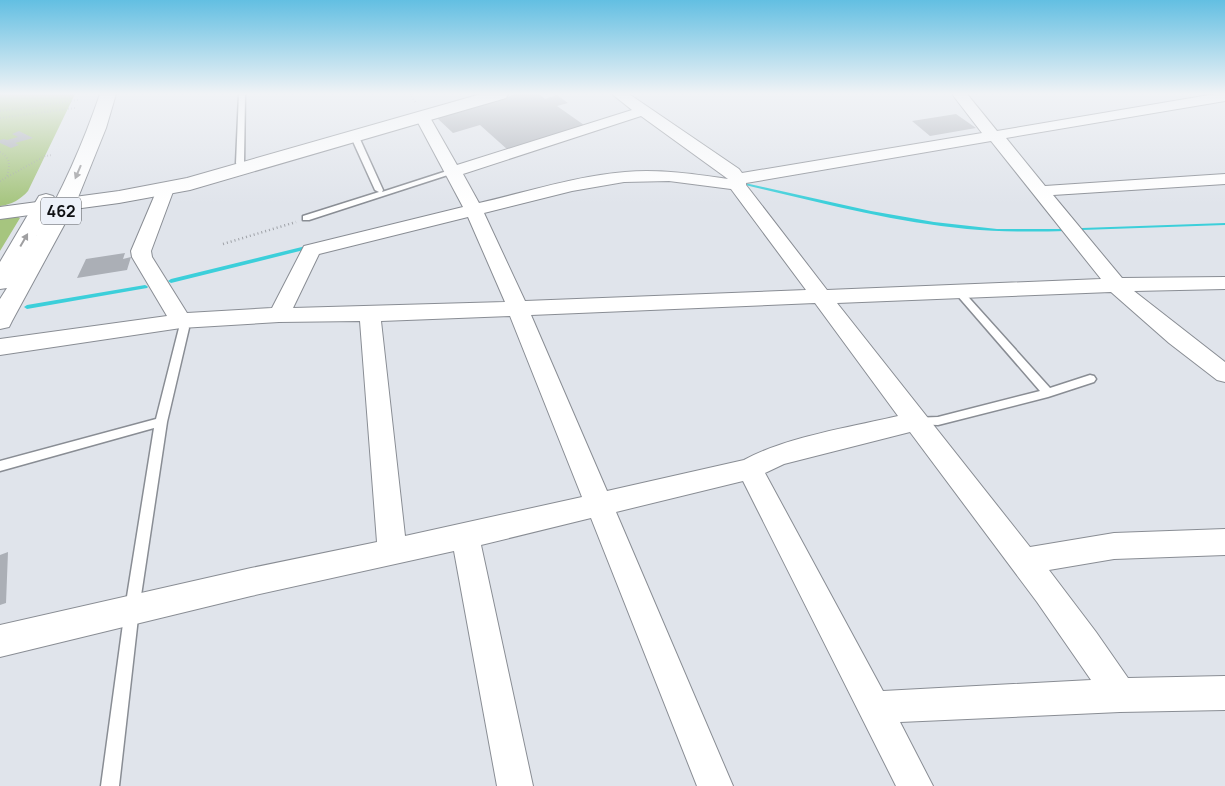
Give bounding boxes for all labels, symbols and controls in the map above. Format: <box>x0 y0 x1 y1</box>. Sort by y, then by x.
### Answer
one-way arrow <box>74 165 82 180</box>
road number: 462 <box>41 198 81 225</box>
one-way arrow <box>20 232 28 247</box>

